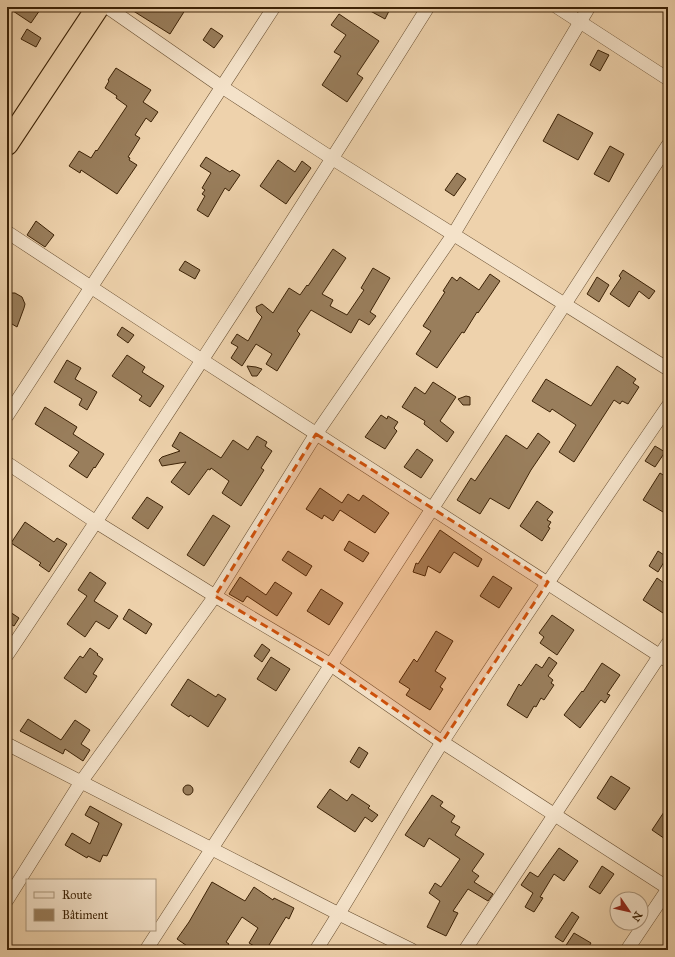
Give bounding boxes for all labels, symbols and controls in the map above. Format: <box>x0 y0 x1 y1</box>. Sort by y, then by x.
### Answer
legend <box>26 879 156 931</box>
text: Route <box>62 888 92 902</box>
north arrow <box>609 891 649 931</box>
text: Bâtiment <box>62 908 109 922</box>
text: N <box>629 909 645 924</box>

